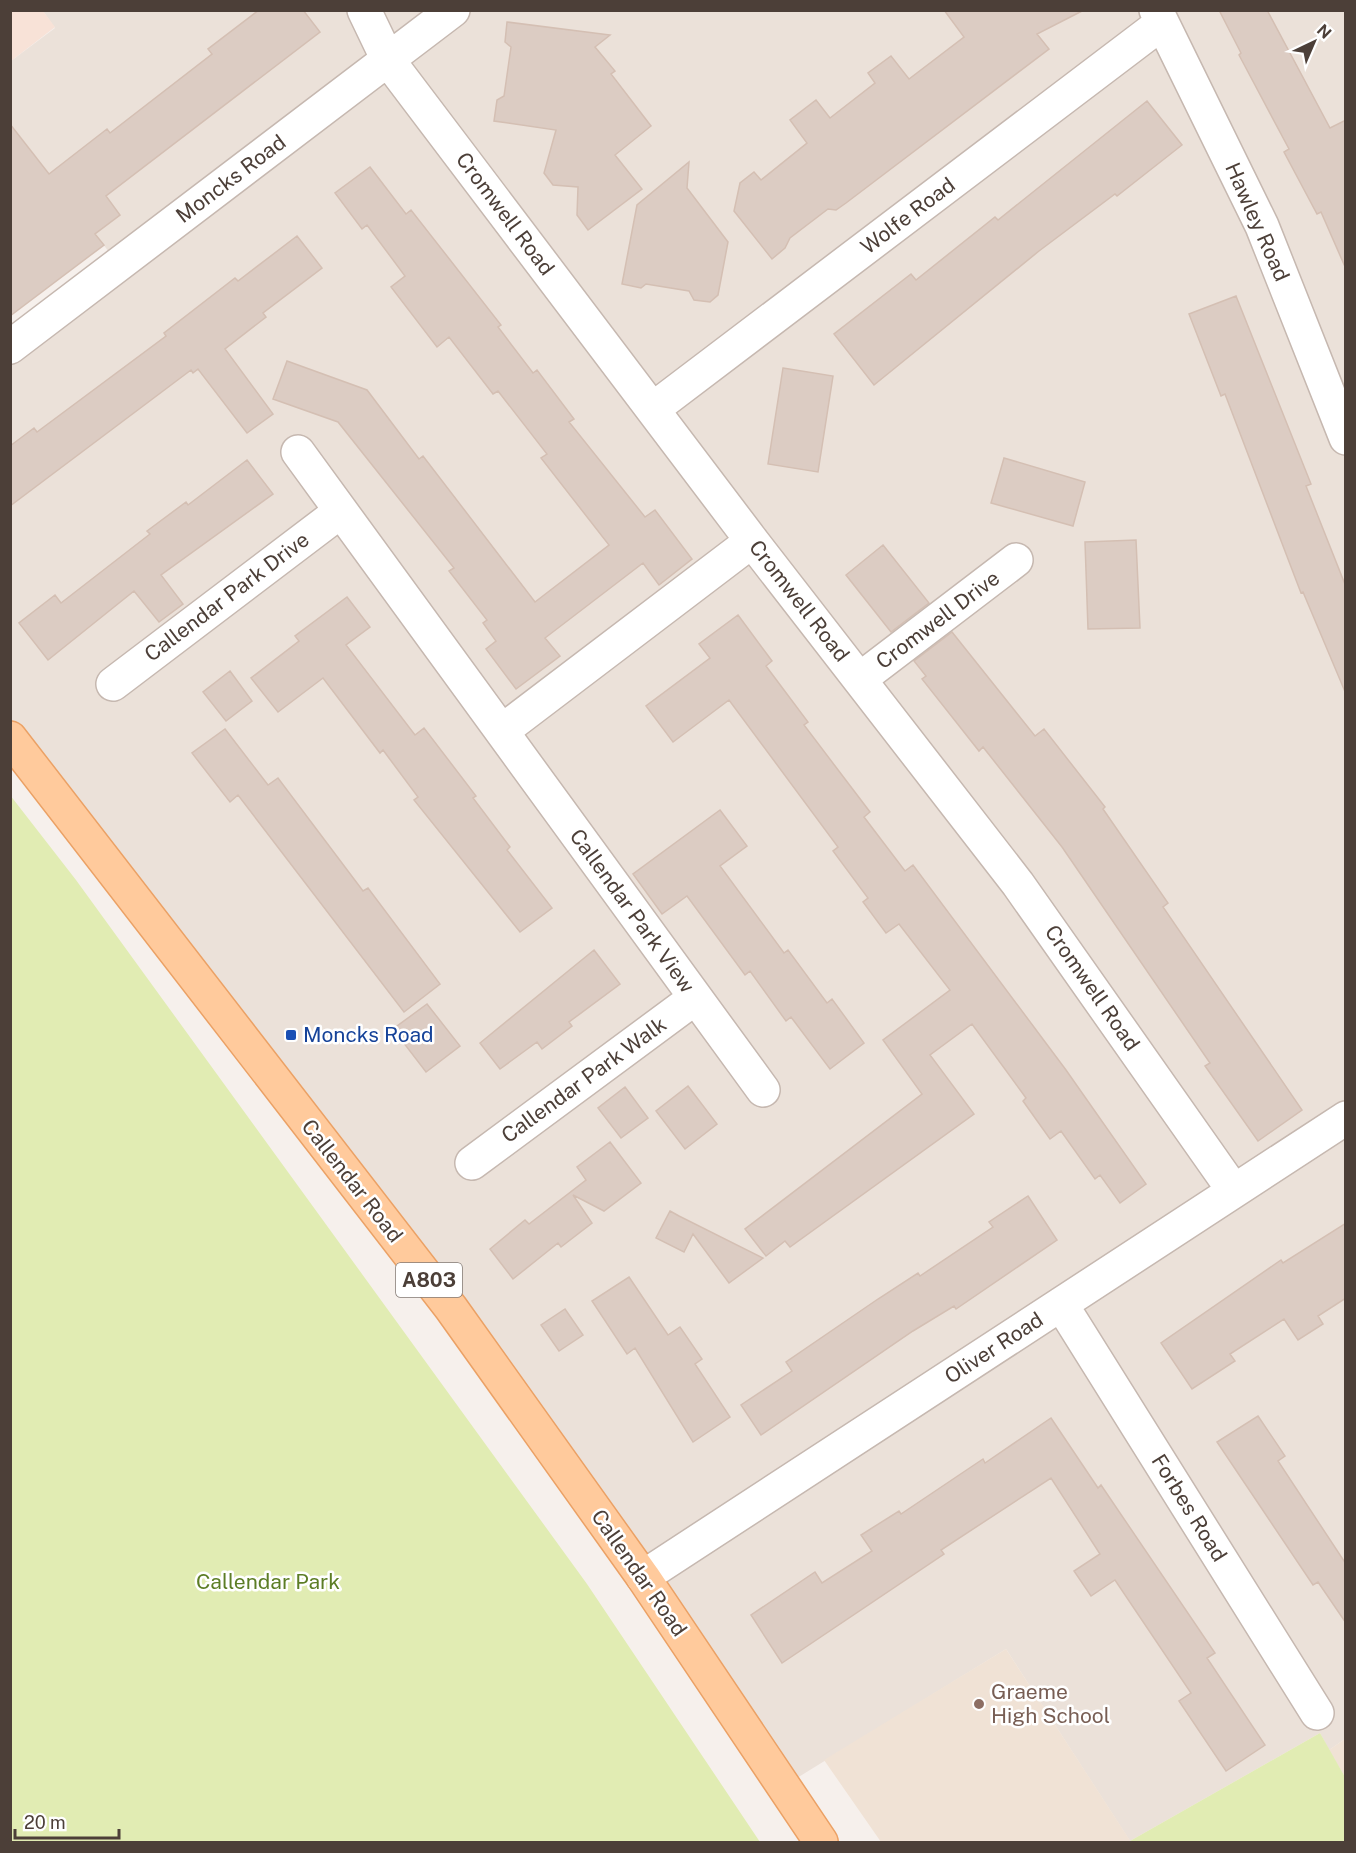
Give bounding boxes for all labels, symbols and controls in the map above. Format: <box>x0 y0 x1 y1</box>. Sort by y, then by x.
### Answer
north arrow <box>1284 12 1344 72</box>
text: N <box>1313 20 1335 43</box>
street label: Moncks Road <box>171 129 290 228</box>
street label: Cromwell Road <box>451 147 560 280</box>
street label: Hawley Road <box>1220 159 1295 285</box>
street label: Wolfe Road <box>856 172 960 259</box>
street label: Callendar Park Drive <box>140 527 314 667</box>
street label: Cromwell Road <box>744 535 855 667</box>
street label: Cromwell Drive <box>871 565 1004 674</box>
street label: Callendar Park View <box>565 824 700 997</box>
street label: Cromwell Road <box>1040 920 1145 1055</box>
street label: Callendar Park Walk <box>496 1011 671 1148</box>
place label: Moncks Road <box>303 1022 434 1047</box>
marker: Moncks Road <box>284 1028 298 1042</box>
street label: Callendar Road <box>297 1114 408 1247</box>
road number: A803 <box>396 1263 462 1297</box>
street label: Oliver Road <box>940 1307 1048 1389</box>
street label: Forbes Road <box>1146 1449 1232 1566</box>
street label: Callendar Road <box>586 1505 692 1641</box>
park label: Callendar Park <box>196 1569 340 1594</box>
place label: Graeme High School <box>991 1679 1110 1728</box>
marker: Graeme High School <box>972 1697 986 1711</box>
scale bar <box>15 1802 118 1840</box>
text: 20 m <box>24 1812 66 1833</box>

